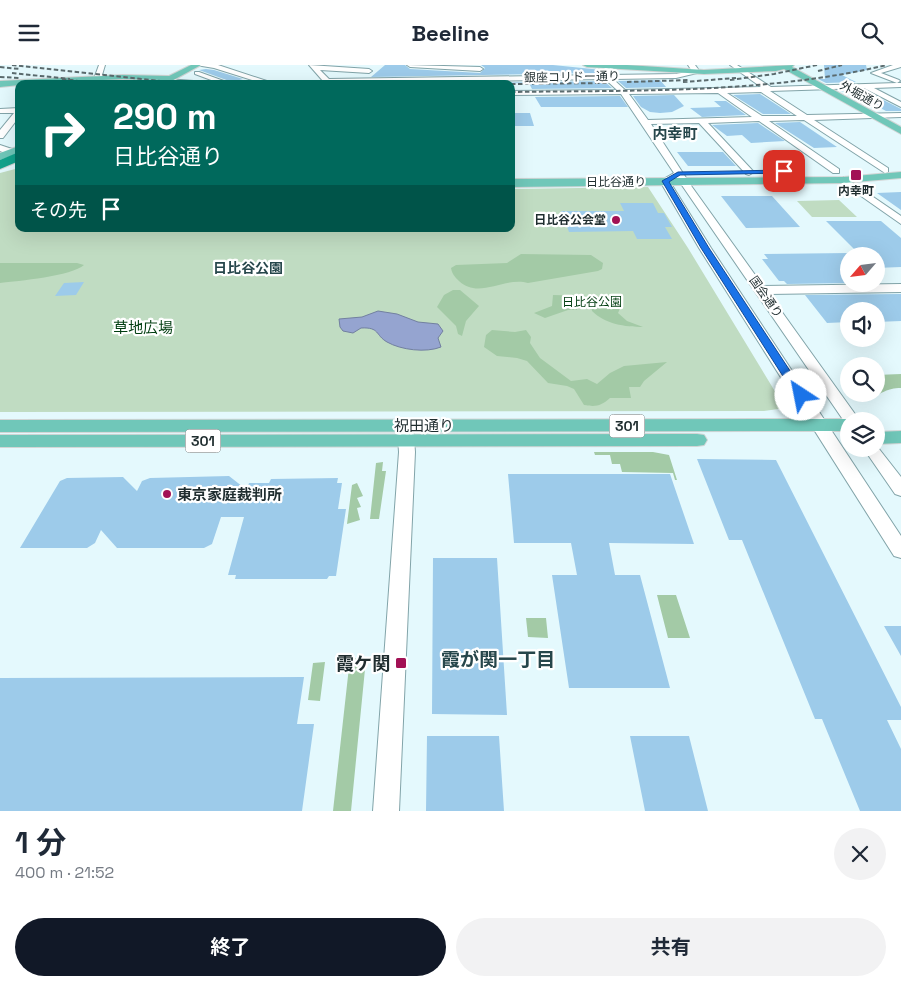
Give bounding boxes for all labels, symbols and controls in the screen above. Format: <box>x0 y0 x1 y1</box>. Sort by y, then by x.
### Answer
icon: menu <box>15 19 43 47</box>
text: Beeline <box>412 19 489 47</box>
icon: search <box>858 19 886 47</box>
street label: 銀座コリドー通り <box>524 68 620 86</box>
street label: 外堀通り <box>837 77 887 115</box>
text: 290 m <box>113 95 217 139</box>
icon: right <box>30 100 95 165</box>
district label: 内幸町 <box>652 124 698 143</box>
text: 日比谷通り <box>113 142 223 170</box>
pin <box>763 150 805 192</box>
icon: arrive <box>770 157 798 185</box>
marker: 内幸町 <box>849 168 863 182</box>
street label: 日比谷通り <box>586 174 646 190</box>
place label: 内幸町 <box>838 183 874 199</box>
icon: arrive <box>97 195 125 223</box>
text: その先 <box>30 198 87 223</box>
place label: 日比谷公会堂 <box>534 212 606 228</box>
marker: 日比谷公会堂 <box>610 214 622 226</box>
north arrow <box>840 247 885 293</box>
map controls <box>840 247 885 457</box>
district label: 日比谷公園 <box>213 259 283 277</box>
street label: 国会通り <box>746 273 786 321</box>
park label: 日比谷公園 <box>562 294 622 310</box>
button: sound <box>840 302 885 347</box>
park label: 草地広場 <box>113 318 173 337</box>
button: search <box>840 357 885 402</box>
position arrow <box>774 368 826 420</box>
button: layers <box>840 412 885 457</box>
road number: 301 <box>610 415 644 437</box>
street label: 祝田通り <box>394 416 454 435</box>
road number: 301 <box>186 429 220 453</box>
place label: 東京家庭裁判所 <box>177 485 282 504</box>
marker: 東京家庭裁判所 <box>161 488 173 500</box>
district label: 霞が関一丁目 <box>441 647 555 672</box>
place label: 霞ケ関 <box>336 652 390 675</box>
marker: 霞ケ関 <box>394 656 408 670</box>
text: 1 分 <box>15 823 66 862</box>
button: close <box>834 828 886 880</box>
text: 400 m · 21:52 <box>15 862 114 883</box>
button: 終了 <box>15 918 446 976</box>
button: 共有 <box>456 918 886 976</box>

